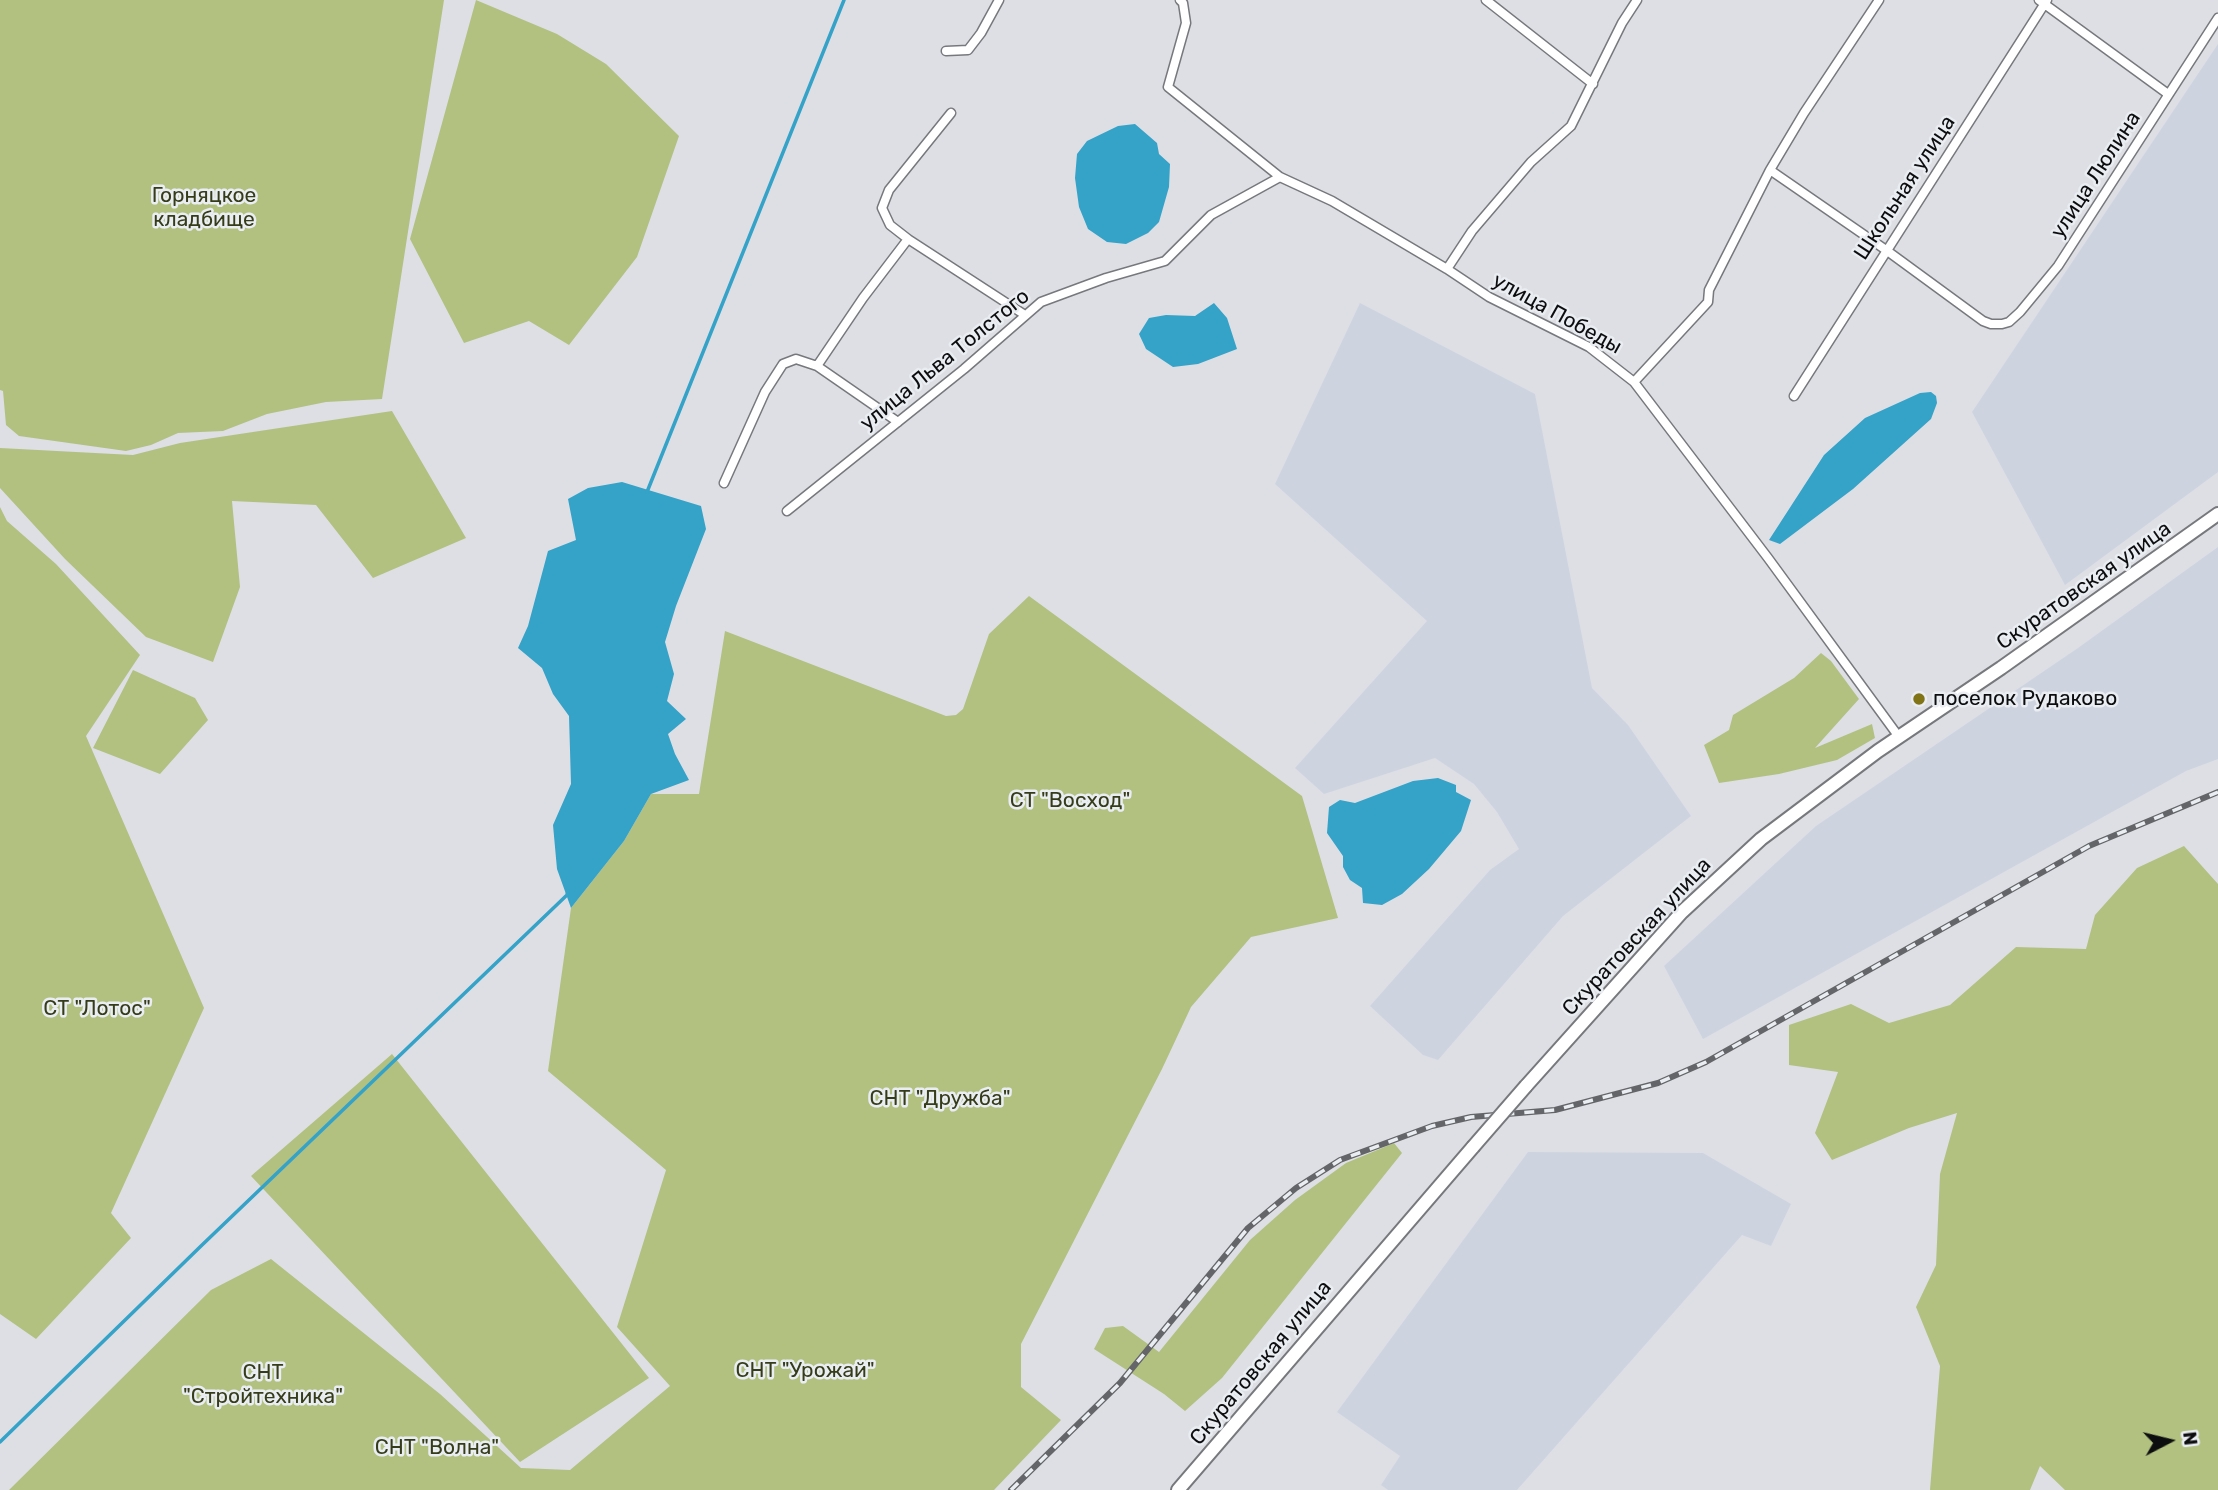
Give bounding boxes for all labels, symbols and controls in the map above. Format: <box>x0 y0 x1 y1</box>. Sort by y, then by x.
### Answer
street label: улица Люлина <box>2046 107 2146 243</box>
street label: Школьная улица <box>1849 111 1961 265</box>
park label: Горняцкое кладбище <box>152 183 256 233</box>
street label: улица Победы <box>1488 268 1626 360</box>
street label: улица Льва Толстого <box>855 284 1035 436</box>
street label: Скуратовская улица <box>1992 516 2176 656</box>
place label: поселок Рудаково <box>1933 686 2117 712</box>
marker: поселок Рудаково <box>1911 691 1927 707</box>
park label: СТ "Восход" <box>1010 788 1130 814</box>
street label: Скуратовская улица <box>1557 853 1717 1021</box>
park label: СТ "Лотос" <box>43 996 151 1022</box>
park label: СНТ "Дружба" <box>869 1086 1011 1112</box>
street label: Скуратовская улица <box>1185 1276 1337 1450</box>
park label: СНТ "Урожай" <box>735 1358 875 1384</box>
park label: СНТ "Стройтехника" <box>183 1360 343 1410</box>
north arrow <box>2134 1406 2204 1476</box>
text: N <box>2178 1430 2203 1447</box>
park label: СНТ "Волна" <box>375 1435 499 1461</box>

